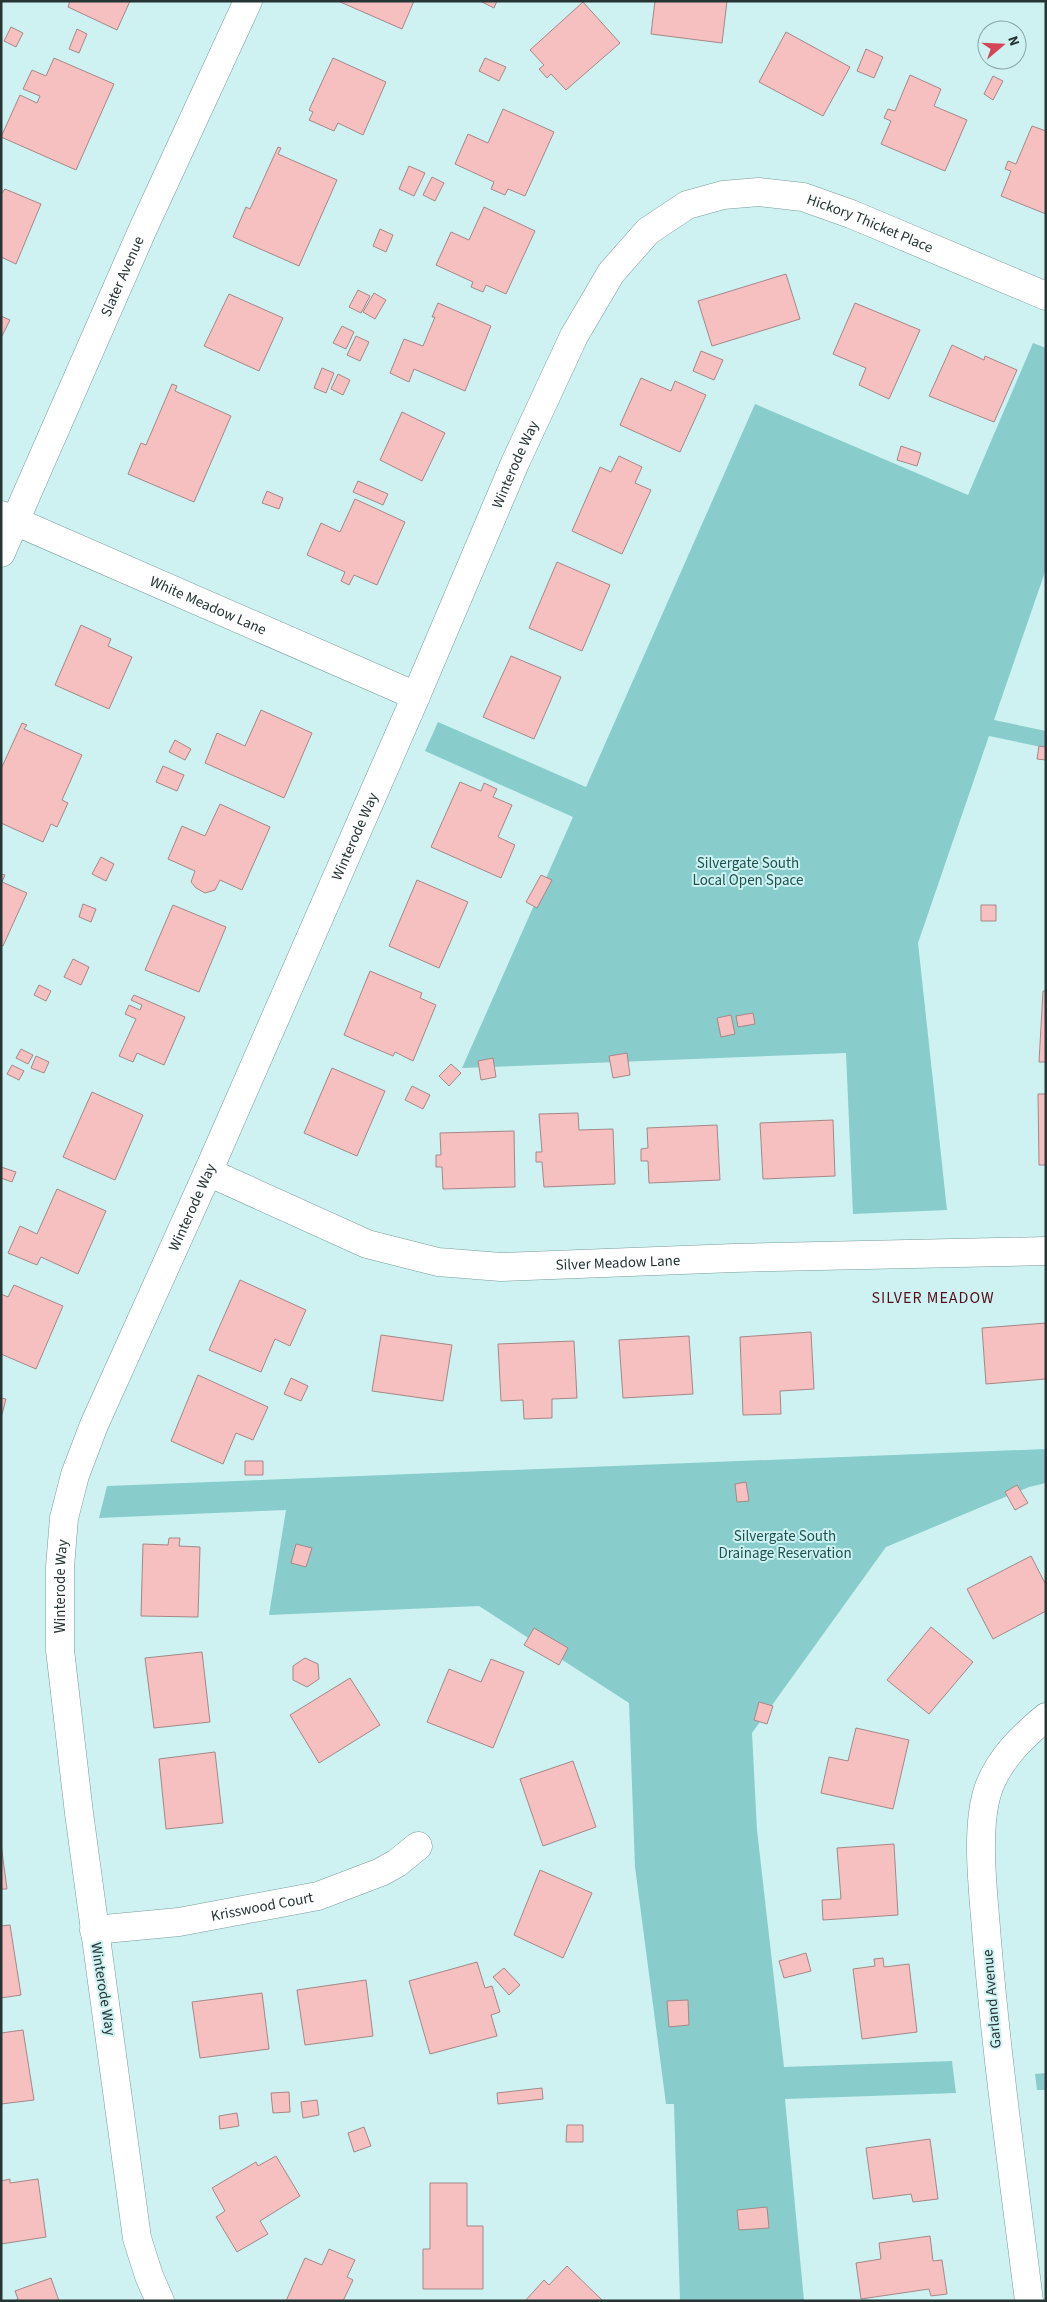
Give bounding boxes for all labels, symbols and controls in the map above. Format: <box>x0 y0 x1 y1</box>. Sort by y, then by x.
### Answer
north arrow <box>977 20 1027 70</box>
text: N <box>1002 33 1024 49</box>
street label: Hickory Thicket Place <box>804 189 936 258</box>
street label: Slater Avenue <box>95 233 149 320</box>
street label: Winterode Way <box>486 417 544 512</box>
street label: White Meadow Lane <box>146 571 270 640</box>
street label: Winterode Way <box>326 789 383 884</box>
park label: Silvergate South Local Open Space <box>693 853 803 891</box>
street label: Winterode Way <box>163 1160 221 1255</box>
street label: Silver Meadow Lane <box>555 1250 681 1275</box>
district label: SILVER MEADOW <box>872 1287 994 1309</box>
park label: Silvergate South Drainage Reservation <box>718 1526 852 1564</box>
street label: Winterode Way <box>49 1538 73 1633</box>
street label: Krisswood Court <box>209 1887 315 1926</box>
street label: Winterode Way <box>85 1941 121 2037</box>
street label: Garland Avenue <box>977 1949 1007 2049</box>

